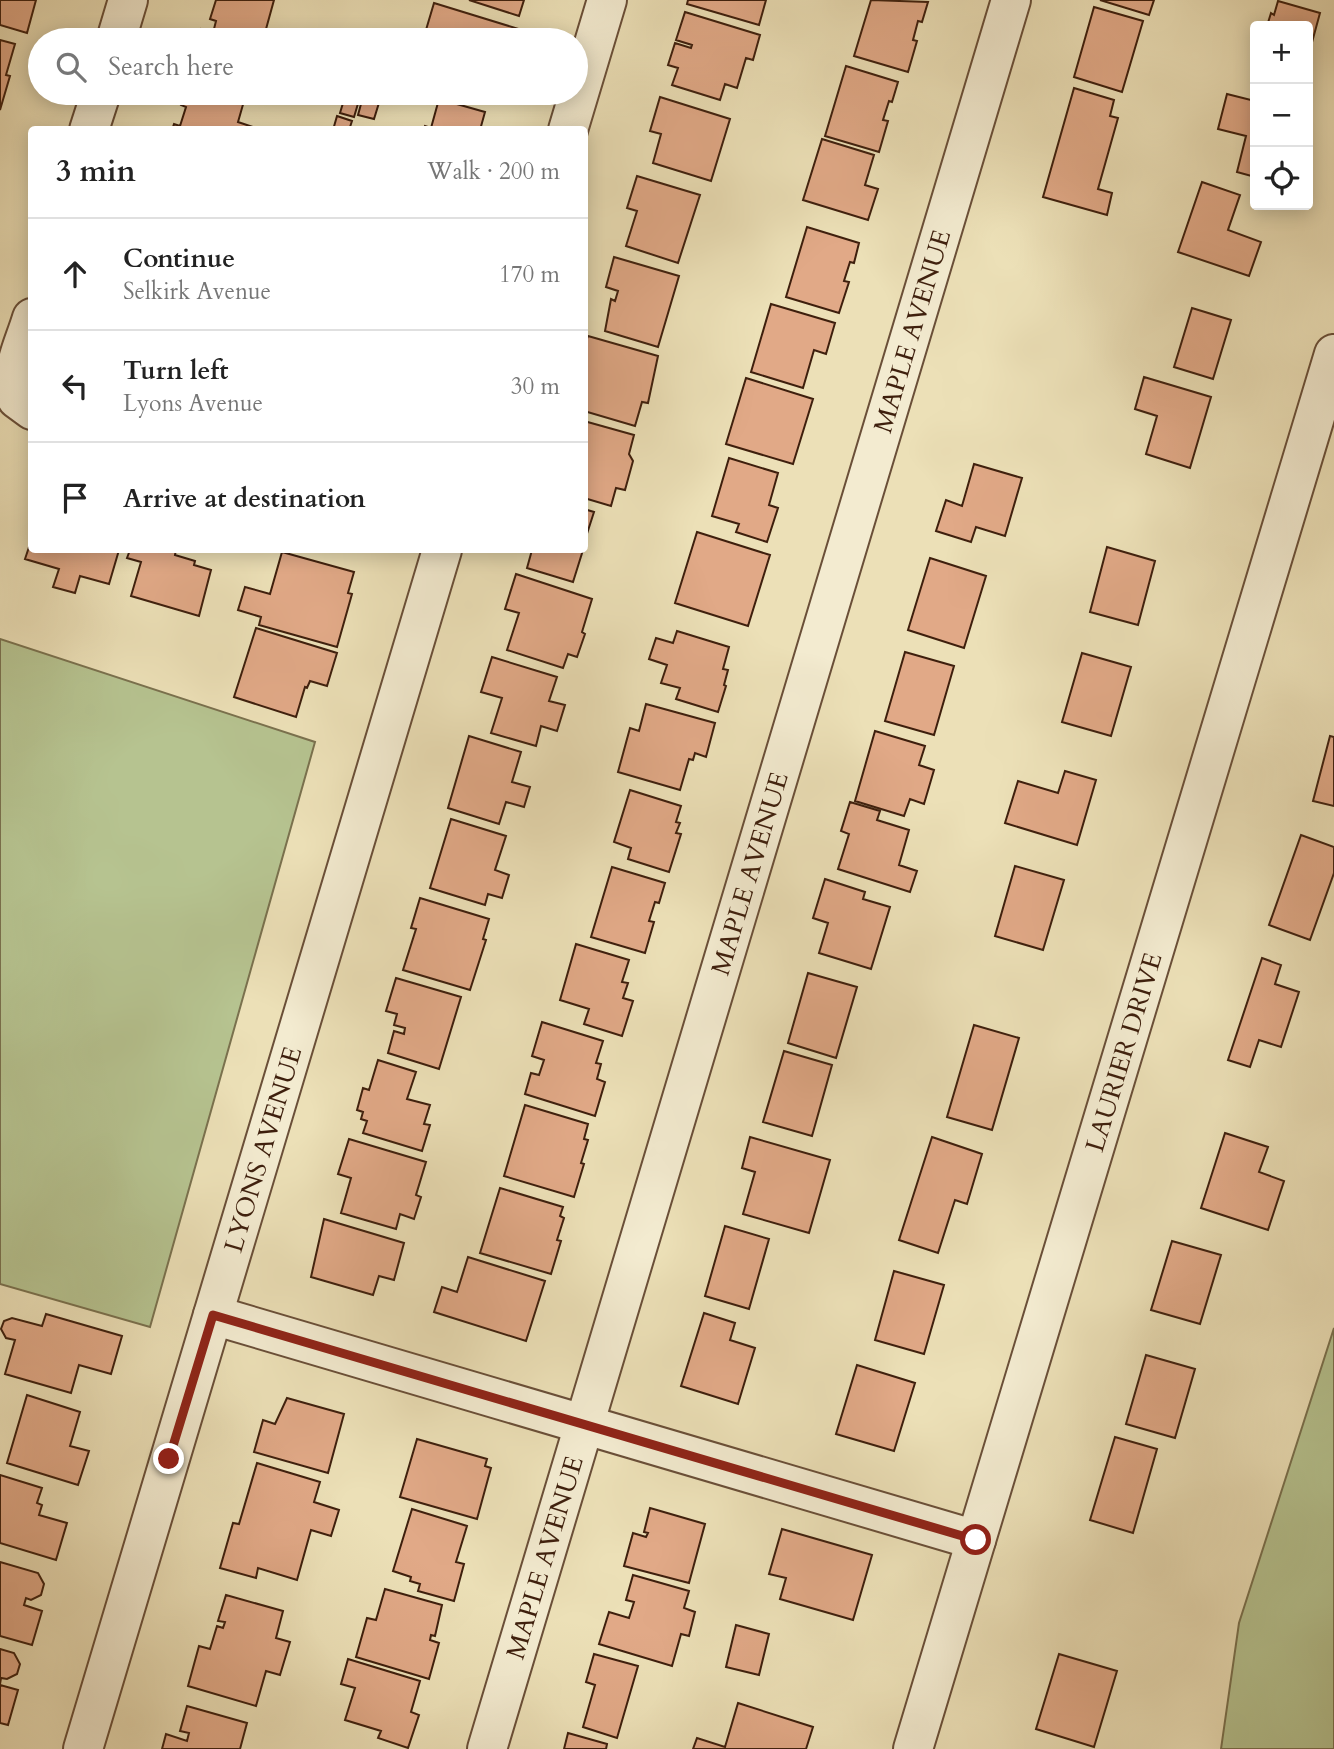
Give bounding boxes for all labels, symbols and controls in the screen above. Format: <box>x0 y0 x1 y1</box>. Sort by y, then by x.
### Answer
map controls <box>1250 21 1313 210</box>
button: + <box>1250 21 1313 84</box>
search box <box>28 28 588 105</box>
icon: search <box>52 48 90 86</box>
text: Search here <box>108 49 234 84</box>
button: − <box>1250 84 1313 147</box>
button: locate <box>1250 147 1313 210</box>
text: 3 min <box>56 151 136 192</box>
text: Walk · 200 m <box>427 156 560 187</box>
street label: MAPLE AVENUE <box>865 226 959 437</box>
text: Continue <box>123 241 235 276</box>
icon: ahead <box>56 255 94 293</box>
text: 170 m <box>499 259 560 290</box>
text: Selkirk Avenue <box>123 276 271 307</box>
text: Turn left <box>123 353 228 388</box>
icon: left <box>56 367 94 405</box>
text: 30 m <box>511 371 560 402</box>
text: Lyons Avenue <box>123 388 263 419</box>
icon: arrive <box>56 479 94 517</box>
text: Arrive at destination <box>123 481 366 516</box>
street label: MAPLE AVENUE <box>703 768 797 979</box>
street label: LAURIER DRIVE <box>1077 948 1170 1156</box>
street label: LYONS AVENUE <box>216 1042 310 1256</box>
route end <box>153 1443 184 1474</box>
street label: MAPLE AVENUE <box>498 1452 592 1663</box>
route start <box>960 1524 991 1555</box>

